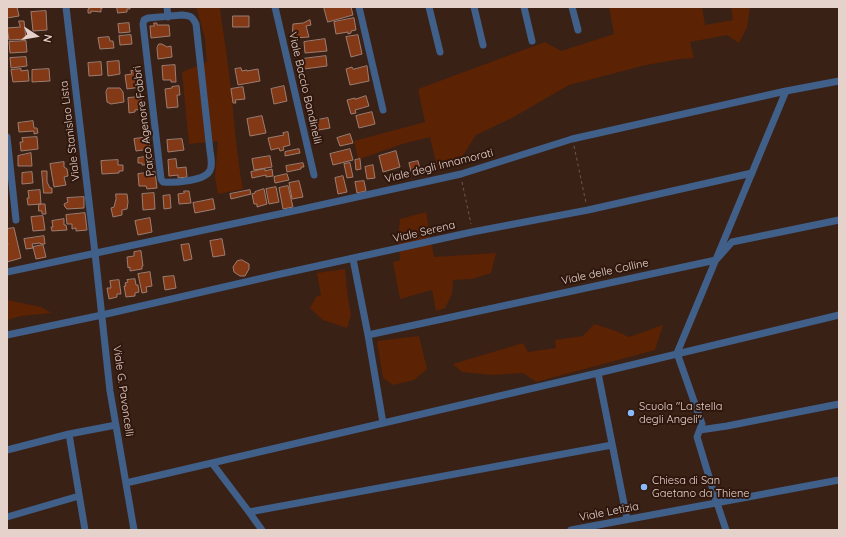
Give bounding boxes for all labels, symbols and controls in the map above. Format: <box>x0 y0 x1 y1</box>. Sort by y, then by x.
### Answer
north arrow <box>16 16 56 56</box>
street label: Viale Baccio Bandinelli <box>286 31 324 145</box>
text: N <box>40 33 55 44</box>
street label: Parco Agenore Fabbri <box>131 65 157 177</box>
street label: Viale Stanislao Lista <box>57 80 83 182</box>
street label: Viale degli Innamorati <box>383 146 495 186</box>
street label: Viale Serena <box>392 218 456 246</box>
street label: Viale delle Colline <box>560 256 650 288</box>
street label: Viale G. Pavoncelli <box>110 345 136 437</box>
place label: Scuola "La stella degli Angeli" <box>639 400 722 426</box>
marker: Scuola "La stella degli Angeli" <box>626 408 636 418</box>
place label: Chiesa di San Gaetano da Thiene <box>652 474 749 500</box>
marker: Chiesa di San Gaetano da Thiene <box>639 482 649 492</box>
street label: Viale Letizia <box>578 500 640 524</box>

